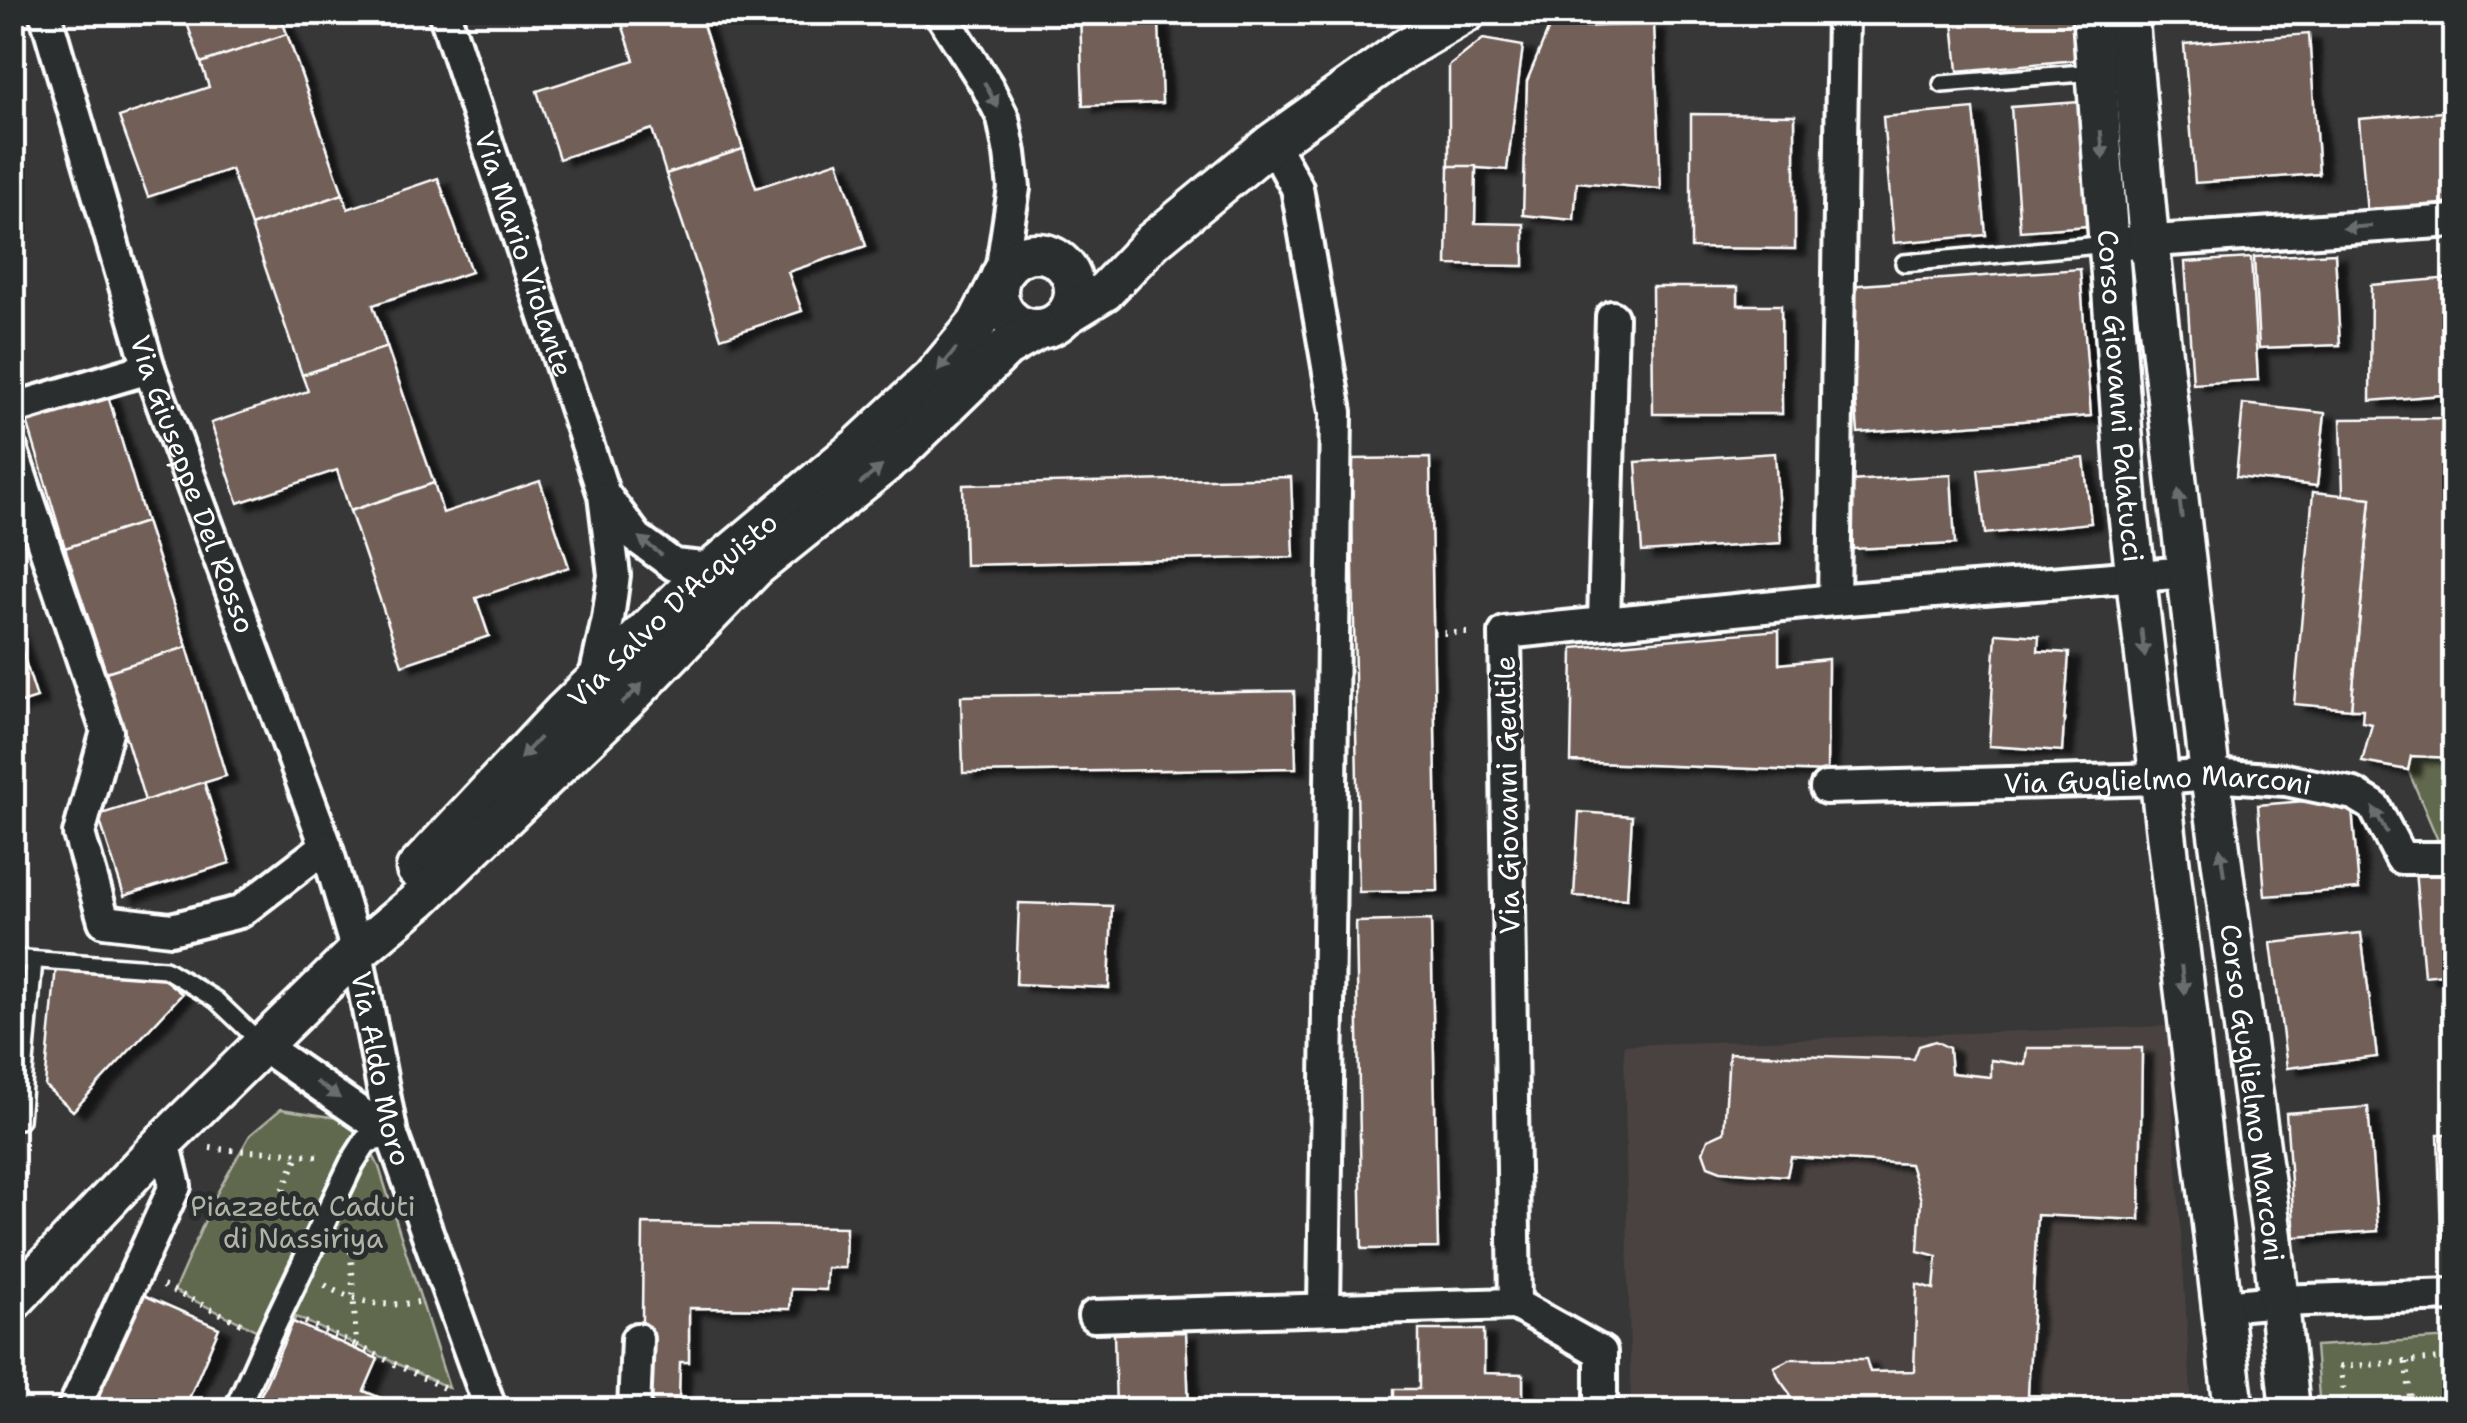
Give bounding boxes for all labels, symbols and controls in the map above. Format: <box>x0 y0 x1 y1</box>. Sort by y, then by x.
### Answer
one-way arrow <box>982 81 999 110</box>
street label: Via Mario Violante <box>466 126 583 382</box>
one-way arrow <box>2094 129 2110 161</box>
one-way arrow <box>2341 219 2373 235</box>
street label: Corso Giovanni Palatucci <box>2089 228 2153 565</box>
street label: Via Giuseppe Del Rosso <box>121 331 265 639</box>
one-way arrow <box>937 348 958 373</box>
one-way arrow <box>858 465 884 486</box>
one-way arrow <box>2172 488 2188 520</box>
street label: Via Salvo D'Acquisto <box>559 503 786 716</box>
one-way arrow <box>637 536 663 557</box>
one-way arrow <box>2135 627 2151 659</box>
street label: Via Giovanni Gentile <box>1486 655 1528 935</box>
one-way arrow <box>620 683 644 707</box>
one-way arrow <box>519 736 542 760</box>
street label: Via Guglielmo Marconi <box>2003 755 2315 804</box>
one-way arrow <box>2372 805 2389 834</box>
one-way arrow <box>2214 846 2230 878</box>
street label: Corso Guglielmo Marconi <box>2211 921 2294 1264</box>
one-way arrow <box>2175 964 2191 996</box>
street label: Via Aldo Moro <box>342 968 421 1171</box>
one-way arrow <box>314 1080 341 1099</box>
park label: Piazzetta Caduti di Nassiriya <box>190 1187 416 1257</box>

